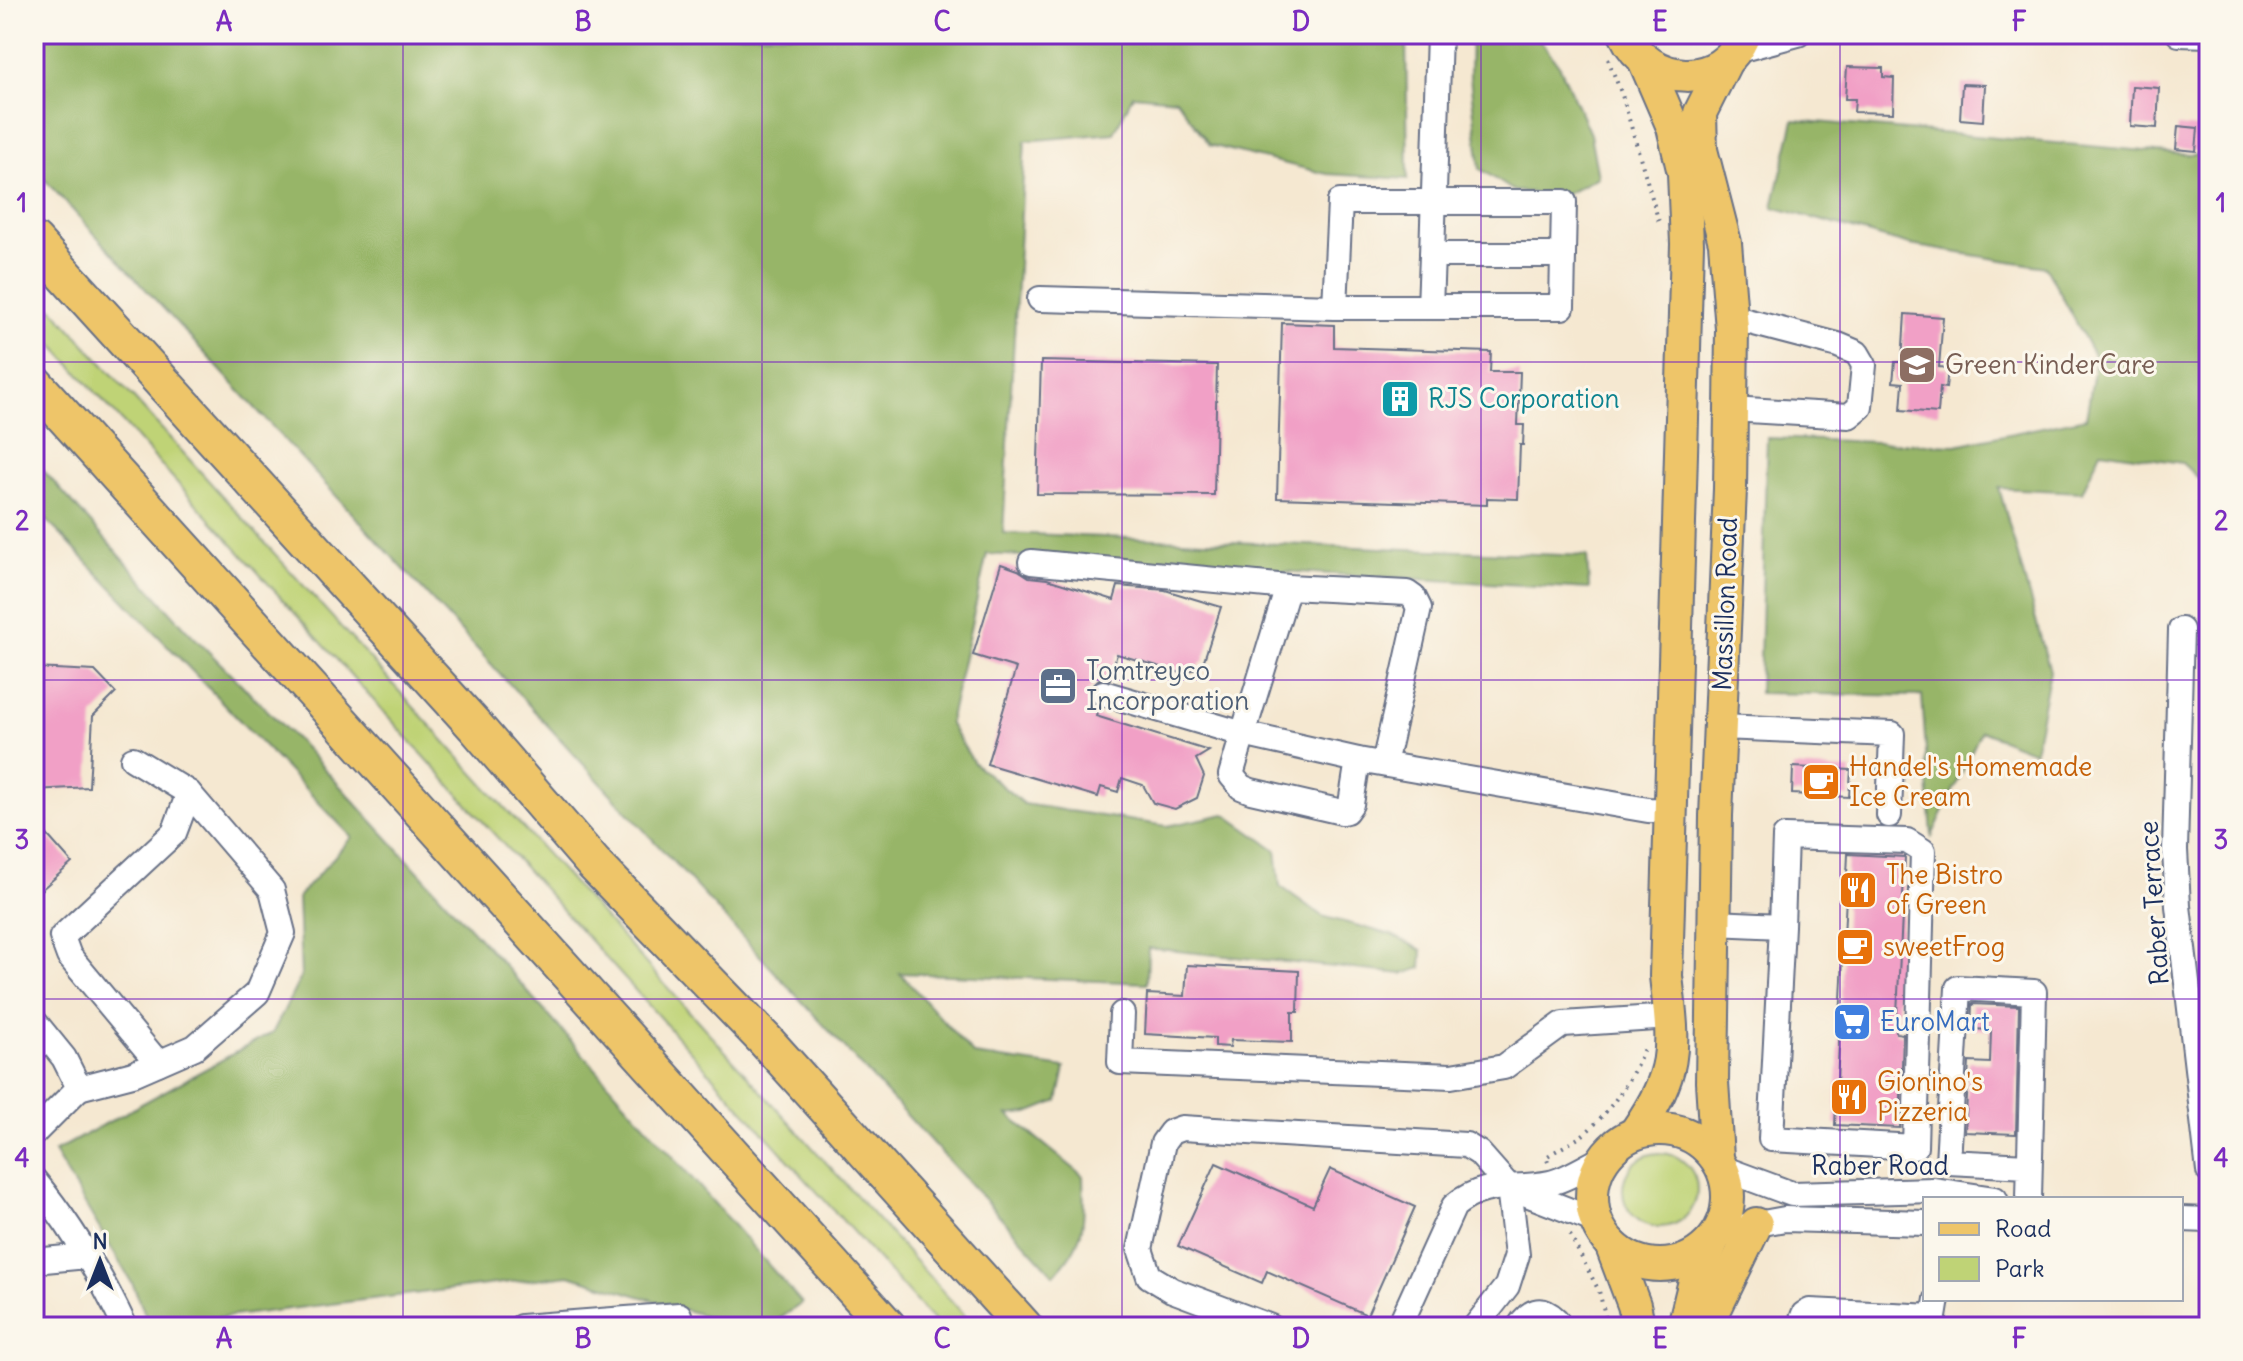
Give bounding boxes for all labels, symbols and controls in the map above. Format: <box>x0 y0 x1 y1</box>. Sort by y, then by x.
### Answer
text: A <box>216 5 233 38</box>
text: B <box>574 5 592 38</box>
text: C <box>933 5 951 38</box>
text: D <box>1292 5 1310 38</box>
text: E <box>1652 5 1668 38</box>
text: F <box>2012 5 2027 38</box>
text: 1 <box>17 186 27 219</box>
text: 1 <box>2216 186 2226 219</box>
school or university icon: Green KinderCare <box>1896 344 1938 386</box>
place label: Green KinderCare <box>1945 348 2155 381</box>
building icon: RJS Corporation <box>1379 378 1421 420</box>
place label: RJS Corporation <box>1428 382 1620 415</box>
text: 2 <box>15 504 29 537</box>
text: 2 <box>2214 504 2228 537</box>
street label: Massillon Road <box>1705 517 1744 691</box>
place label: Tomtreyco Incorporation <box>1086 654 1249 717</box>
office icon: Tomtreyco Incorporation <box>1037 665 1079 707</box>
place label: Handel's Homemade Ice Cream <box>1849 750 2092 813</box>
cafe icon: Handel's Homemade Ice Cream <box>1800 761 1842 803</box>
street label: Raber Terrace <box>2131 820 2176 986</box>
text: 3 <box>15 823 29 856</box>
text: 3 <box>2214 823 2228 856</box>
place label: The Bistro of Green <box>1886 858 2003 921</box>
restaurant icon: The Bistro of Green <box>1837 869 1879 911</box>
cafe icon: sweetFrog <box>1834 926 1876 968</box>
place label: sweetFrog <box>1883 930 2005 963</box>
supermarket icon: EuroMart <box>1831 1001 1873 1043</box>
place label: EuroMart <box>1880 1005 1990 1038</box>
place label: Gionino's Pizzeria <box>1877 1065 1983 1128</box>
restaurant icon: Gionino's Pizzeria <box>1828 1076 1870 1118</box>
text: 4 <box>14 1141 30 1174</box>
text: 4 <box>2213 1141 2229 1174</box>
street label: Raber Road <box>1811 1149 1949 1182</box>
legend <box>1923 1197 2183 1301</box>
text: Road <box>1995 1213 2051 1243</box>
north arrow <box>60 1221 140 1301</box>
text: N <box>92 1227 108 1255</box>
text: Park <box>1995 1253 2045 1283</box>
text: A <box>216 1322 233 1355</box>
text: B <box>574 1322 592 1355</box>
text: C <box>933 1322 951 1355</box>
text: D <box>1292 1322 1310 1355</box>
text: E <box>1652 1322 1668 1355</box>
text: F <box>2012 1322 2027 1355</box>

